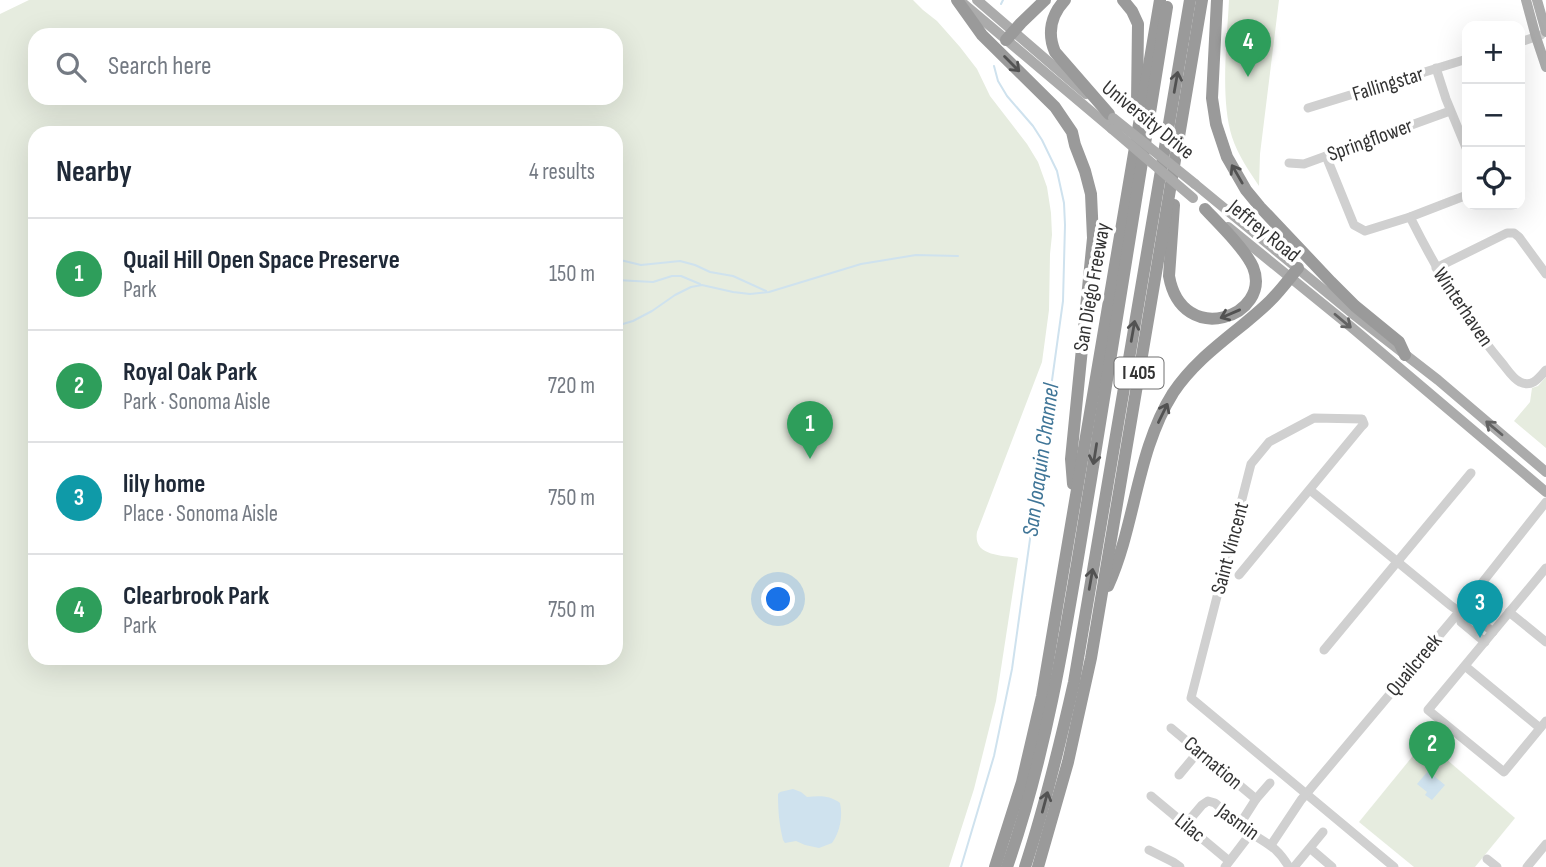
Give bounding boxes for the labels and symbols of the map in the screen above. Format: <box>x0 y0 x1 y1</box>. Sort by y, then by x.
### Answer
pin: 4 <box>1225 19 1271 77</box>
one-way arrow <box>1003 55 1020 72</box>
street label: Fallingstar <box>1349 61 1427 107</box>
one-way arrow <box>1169 71 1183 94</box>
street label: University Drive <box>1097 75 1199 165</box>
street label: Springflower <box>1324 113 1416 167</box>
one-way arrow <box>1230 165 1244 185</box>
street label: Jeffrey Road <box>1222 194 1305 268</box>
street label: San Diego Freeway <box>1068 221 1116 353</box>
street label: Winterhaven <box>1428 263 1498 351</box>
one-way arrow <box>1220 308 1241 321</box>
one-way arrow <box>1334 313 1352 329</box>
one-way arrow <box>1127 320 1140 343</box>
road number: I 405 <box>1114 358 1164 388</box>
water label: San Joaquin Channel <box>1016 381 1066 538</box>
pin: 1 <box>787 401 833 459</box>
one-way arrow <box>1156 403 1170 424</box>
one-way arrow <box>1485 420 1503 436</box>
one-way arrow <box>1088 442 1101 465</box>
street label: Saint Vincent <box>1206 499 1254 597</box>
one-way arrow <box>1085 568 1098 591</box>
pin: 3 <box>1457 580 1503 638</box>
your location <box>761 582 795 616</box>
street label: Quailcreek <box>1381 629 1447 701</box>
pin: 2 <box>1409 721 1455 779</box>
street label: Carnation <box>1179 731 1247 795</box>
one-way arrow <box>1039 791 1052 814</box>
street label: Jasmin <box>1211 798 1264 846</box>
street label: Lilac <box>1170 808 1210 848</box>

